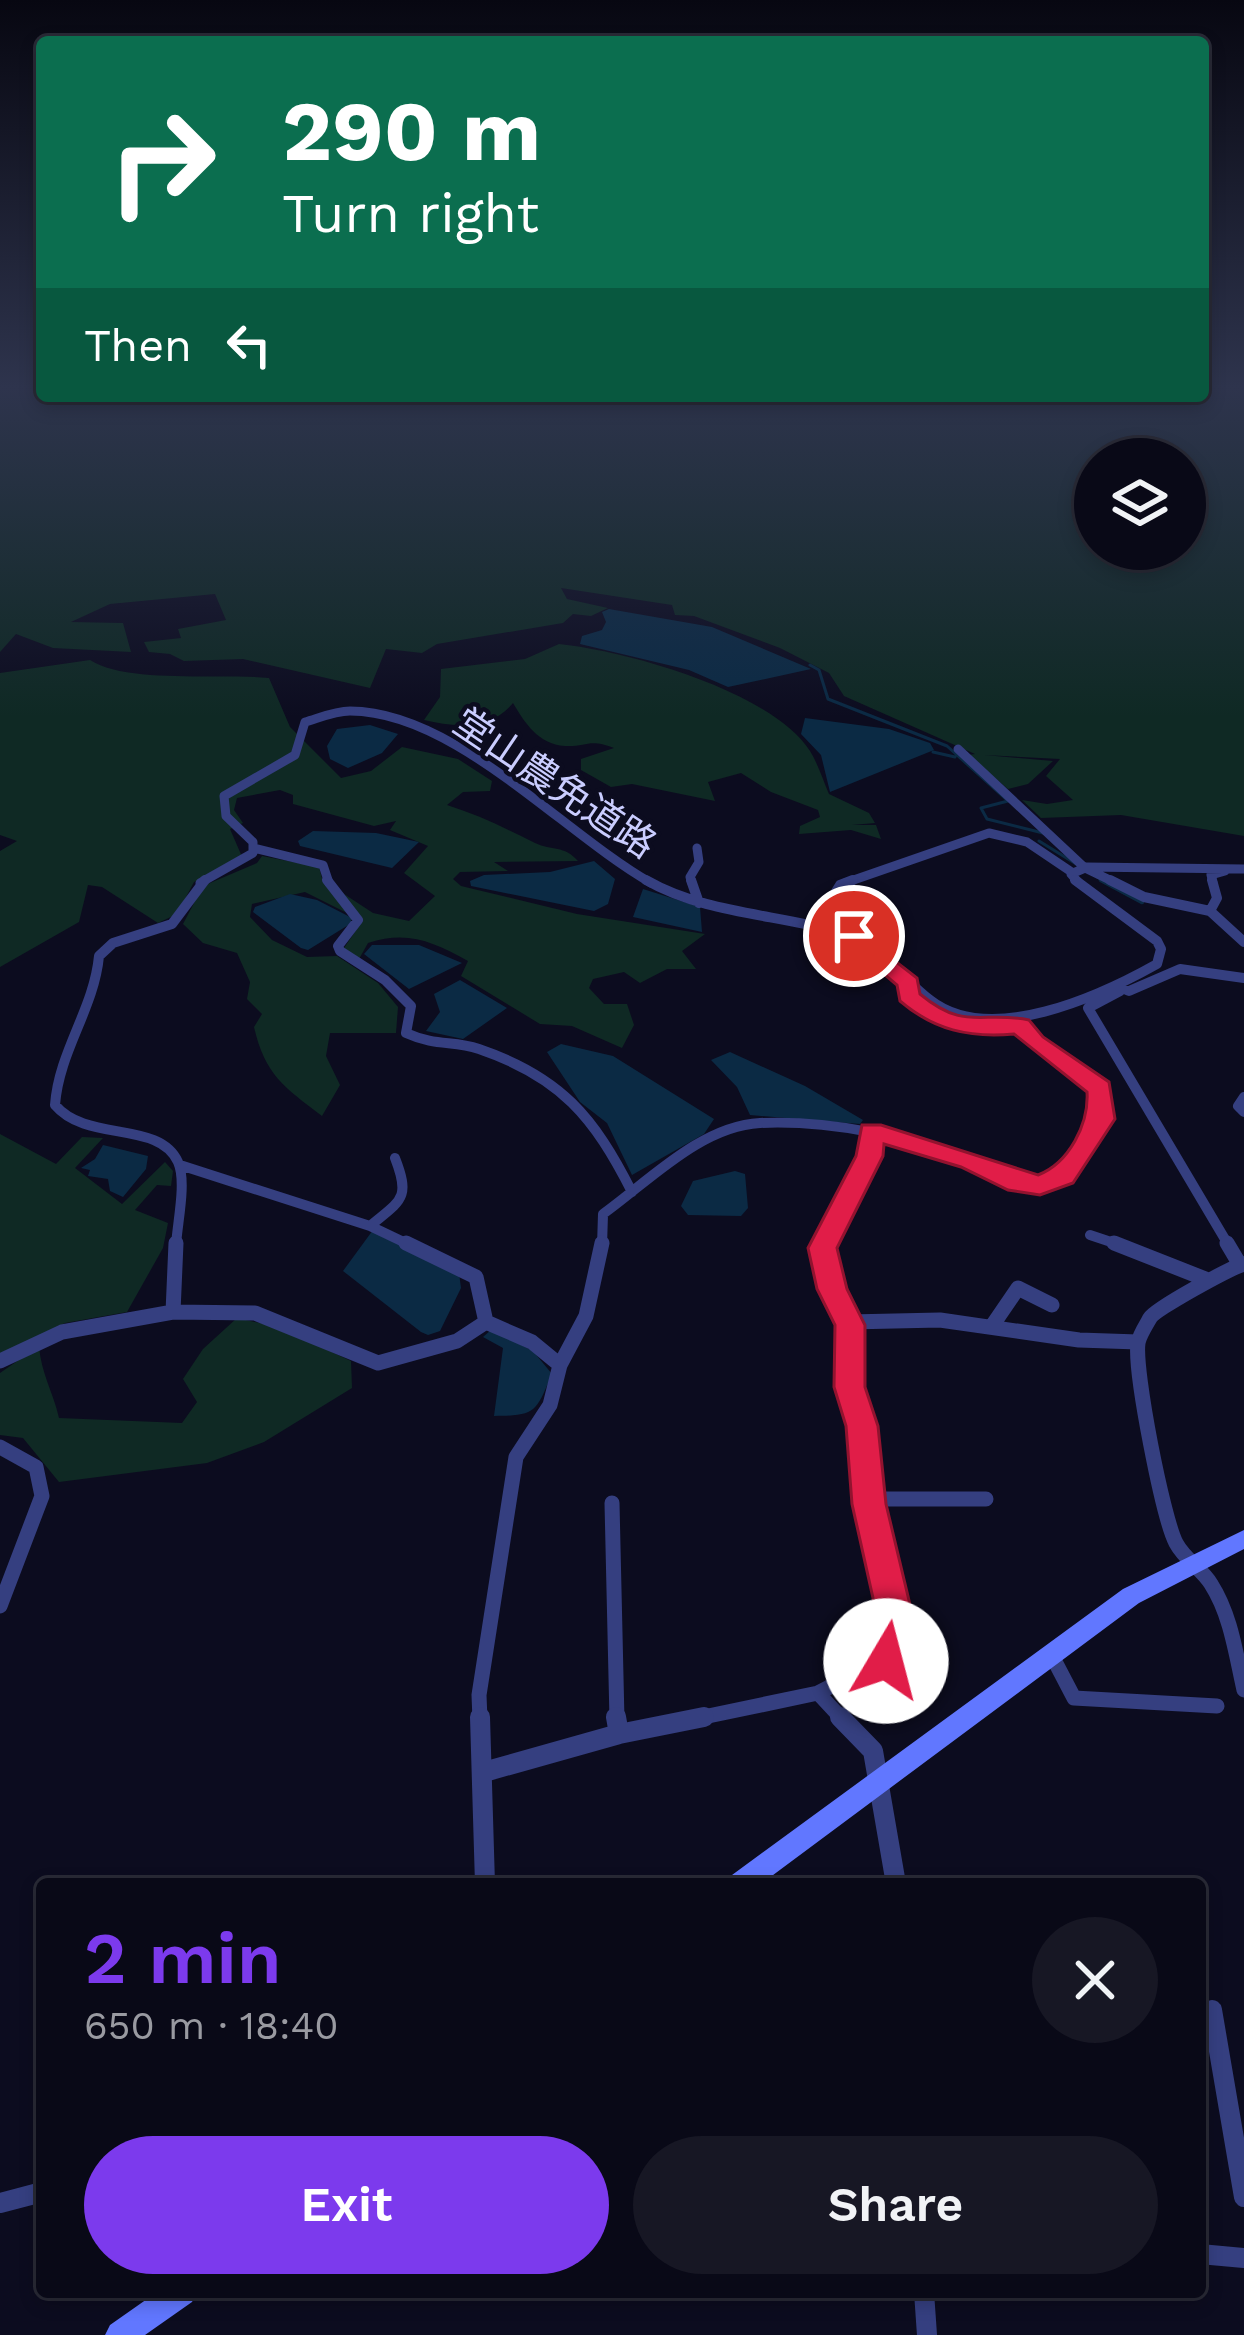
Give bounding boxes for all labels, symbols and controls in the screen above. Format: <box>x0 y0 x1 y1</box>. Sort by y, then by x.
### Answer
text: 290 m <box>282 82 541 180</box>
icon: right <box>84 84 240 240</box>
text: Turn right <box>282 182 539 245</box>
icon: left <box>216 312 282 378</box>
text: Then <box>84 319 192 372</box>
map controls <box>1074 438 1206 570</box>
button: layers <box>1074 438 1206 570</box>
street label: 堂山農免道路 <box>445 699 665 867</box>
pin <box>803 885 905 987</box>
icon: arrive <box>821 903 887 969</box>
position arrow <box>823 1598 949 1724</box>
text: 2 min <box>84 1916 282 2000</box>
button: close <box>1032 1917 1158 2043</box>
text: 650 m · 18:40 <box>84 2003 339 2048</box>
button: Exit <box>84 2136 609 2274</box>
button: Share <box>633 2136 1158 2274</box>

